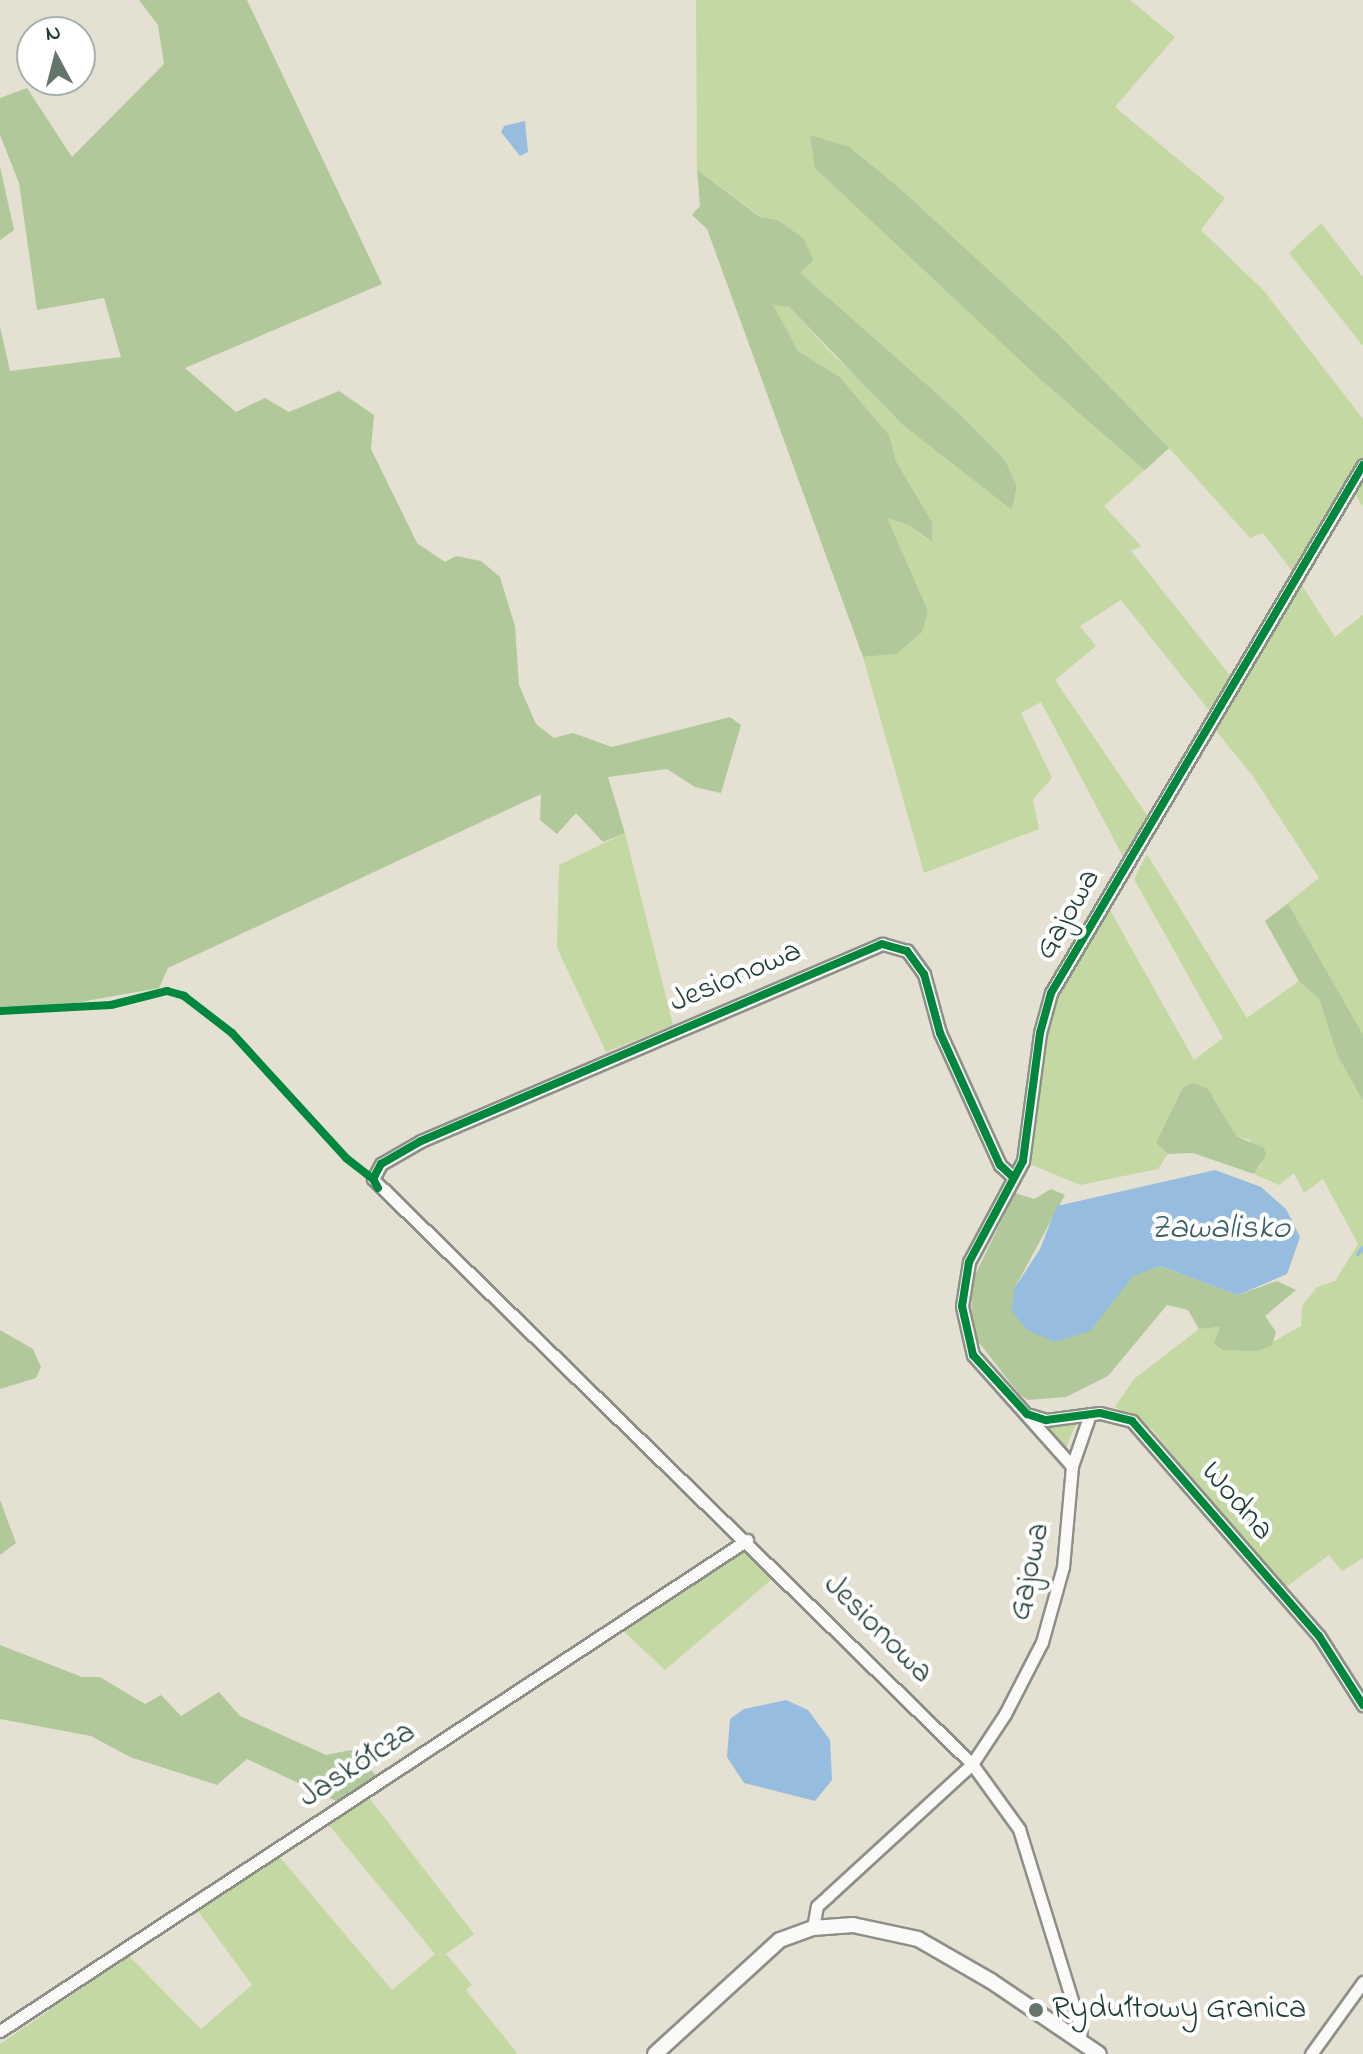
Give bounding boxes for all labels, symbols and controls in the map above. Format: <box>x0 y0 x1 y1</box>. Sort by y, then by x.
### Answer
north arrow <box>16 16 96 96</box>
text: N <box>44 17 63 51</box>
street label: Gajowa <box>1028 863 1110 967</box>
street label: Jesionowa <box>664 933 808 1023</box>
water label: Zawalisko <box>1150 1210 1290 1250</box>
street label: Wodna <box>1191 1455 1281 1549</box>
street label: Gajowa <box>1002 1520 1060 1624</box>
street label: Jesionowa <box>814 1567 940 1693</box>
street label: Jaskółcza <box>293 1714 423 1818</box>
place label: Rydułtowy Granica <box>1052 1991 1306 2029</box>
marker: Rydułtowy Granica <box>1027 2001 1045 2019</box>

